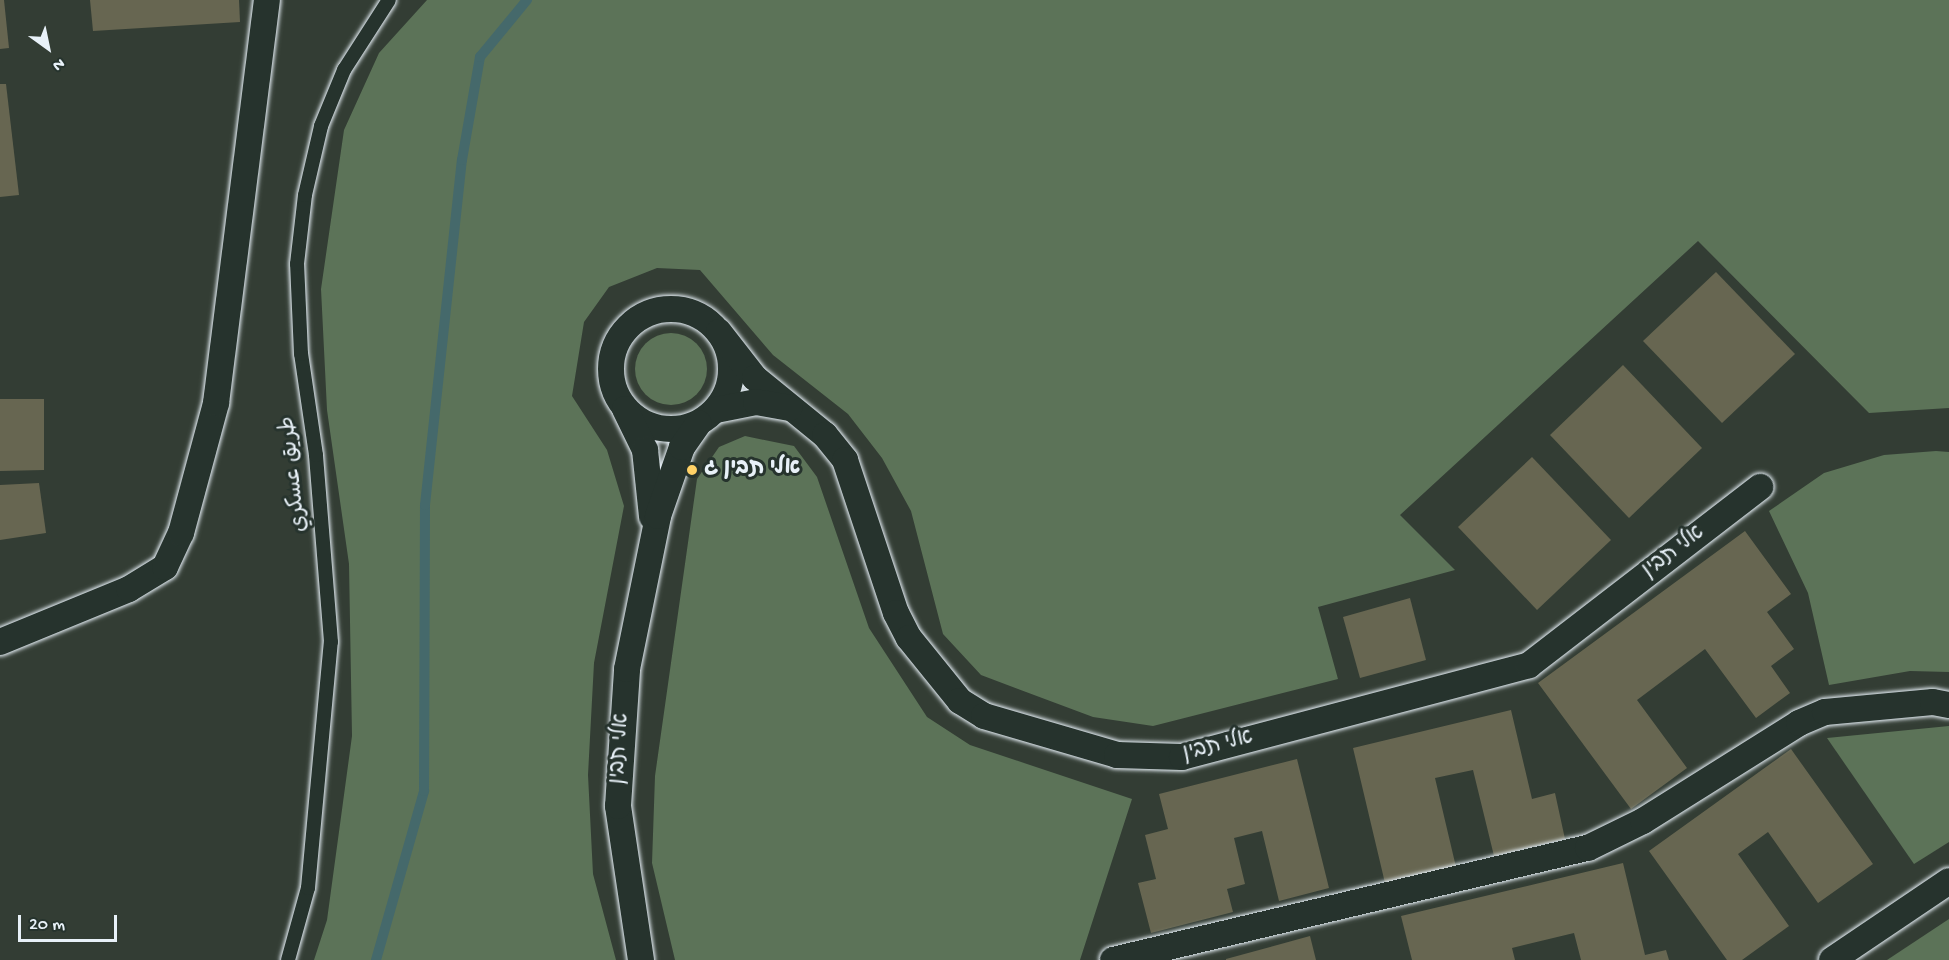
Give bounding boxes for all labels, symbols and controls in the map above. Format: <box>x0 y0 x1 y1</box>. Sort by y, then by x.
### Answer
north arrow <box>18 18 78 78</box>
text: N <box>49 53 68 74</box>
street label: طريق عسكري <box>276 415 314 533</box>
place label: אלי תבין ג <box>704 457 800 483</box>
marker: אלי תבין ג <box>685 463 699 477</box>
street label: אלי תבין <box>1638 521 1710 585</box>
street label: אלי תבין <box>605 712 637 786</box>
street label: אלי תבין <box>1180 726 1256 768</box>
scale bar <box>21 903 120 941</box>
text: 20 m <box>29 915 65 936</box>

